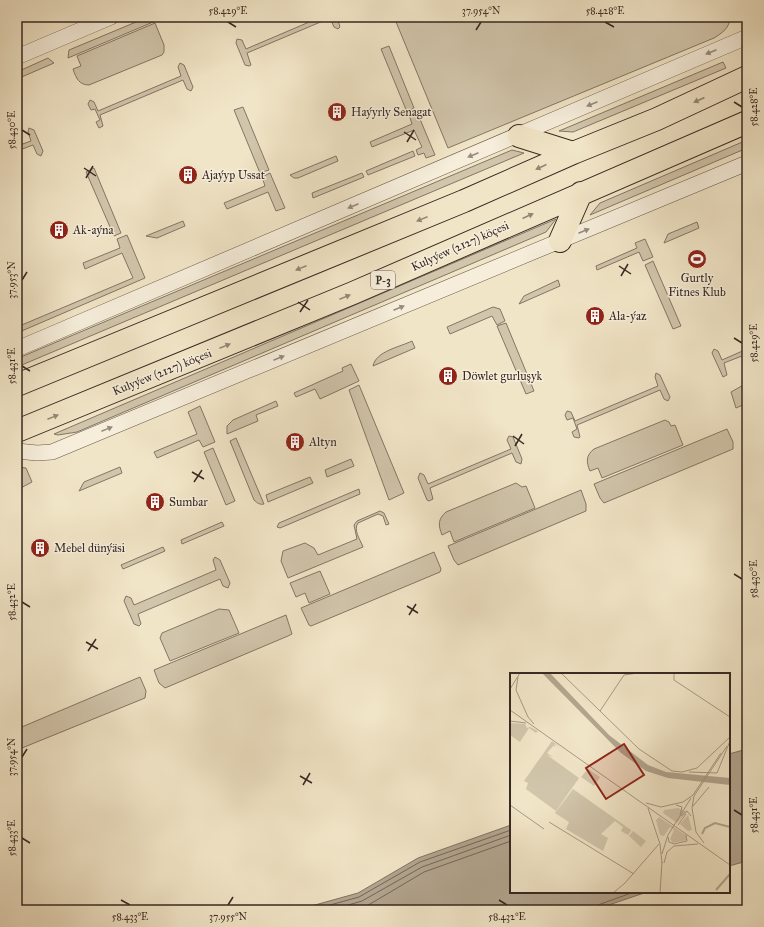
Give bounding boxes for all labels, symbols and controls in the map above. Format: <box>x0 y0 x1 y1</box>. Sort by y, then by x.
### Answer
text: 58.429°E <box>209 5 247 17</box>
text: 37.954°N <box>462 5 501 17</box>
text: 58.428°E <box>586 5 624 17</box>
one-way arrow <box>706 49 717 55</box>
text: 58.428°E <box>748 88 760 126</box>
one-way arrow <box>693 97 705 103</box>
building icon: Haýyrly Senagat <box>326 101 348 123</box>
one-way arrow <box>586 101 598 107</box>
place label: Haýyrly Senagat <box>351 105 432 120</box>
text: 58.430°E <box>6 111 18 149</box>
one-way arrow <box>466 153 478 159</box>
building icon: Ajaýyp Ussat <box>177 164 199 186</box>
one-way arrow <box>535 164 546 170</box>
place label: Ajaýyp Ussat <box>201 168 266 182</box>
one-way arrow <box>347 203 358 209</box>
one-way arrow <box>523 213 534 219</box>
one-way arrow <box>415 216 427 222</box>
street label: Kulyýew (2127) köçesi <box>409 218 512 274</box>
building icon: Ak-aýna <box>48 219 70 241</box>
place label: Ak-aýna <box>72 223 115 237</box>
one-way arrow <box>578 228 589 234</box>
sports icon: Gurtly Fitnes Klub <box>686 248 708 270</box>
text: 37.953°N <box>6 261 18 299</box>
one-way arrow <box>296 265 307 271</box>
road number: P-3 <box>371 271 395 289</box>
place label: Gurtly Fitnes Klub <box>668 271 726 299</box>
one-way arrow <box>340 293 352 299</box>
one-way arrow <box>394 304 406 310</box>
building icon: Ala-ýaz <box>584 305 606 327</box>
place label: Ala-ýaz <box>608 309 647 323</box>
text: 58.429°E <box>748 324 760 362</box>
one-way arrow <box>220 343 231 349</box>
street label: Kulyýew (2127) köçesi <box>110 345 214 398</box>
text: 58.431°E <box>6 348 18 384</box>
one-way arrow <box>274 354 286 360</box>
building icon: Döwlet gurluşyk <box>437 365 459 387</box>
place label: Döwlet gurluşyk <box>462 369 542 384</box>
one-way arrow <box>48 413 60 419</box>
one-way arrow <box>102 425 114 431</box>
building icon: Altyn <box>284 431 306 453</box>
place label: Altyn <box>308 435 337 449</box>
building icon: Sumbar <box>144 491 166 513</box>
place label: Sumbar <box>169 495 208 509</box>
building icon: Mebel dünýäsi <box>29 537 51 559</box>
place label: Mebel dünýäsi <box>54 541 126 555</box>
text: 58.430°E <box>748 560 760 598</box>
text: 58.432°E <box>6 583 18 621</box>
inset map <box>510 673 730 893</box>
text: 37.954°N <box>6 737 18 776</box>
text: 58.431°E <box>748 797 760 833</box>
text: 58.433°E <box>6 820 18 856</box>
text: 58.433°E <box>112 911 148 923</box>
text: 37.955°N <box>209 911 248 923</box>
text: 58.432°E <box>488 911 526 923</box>

